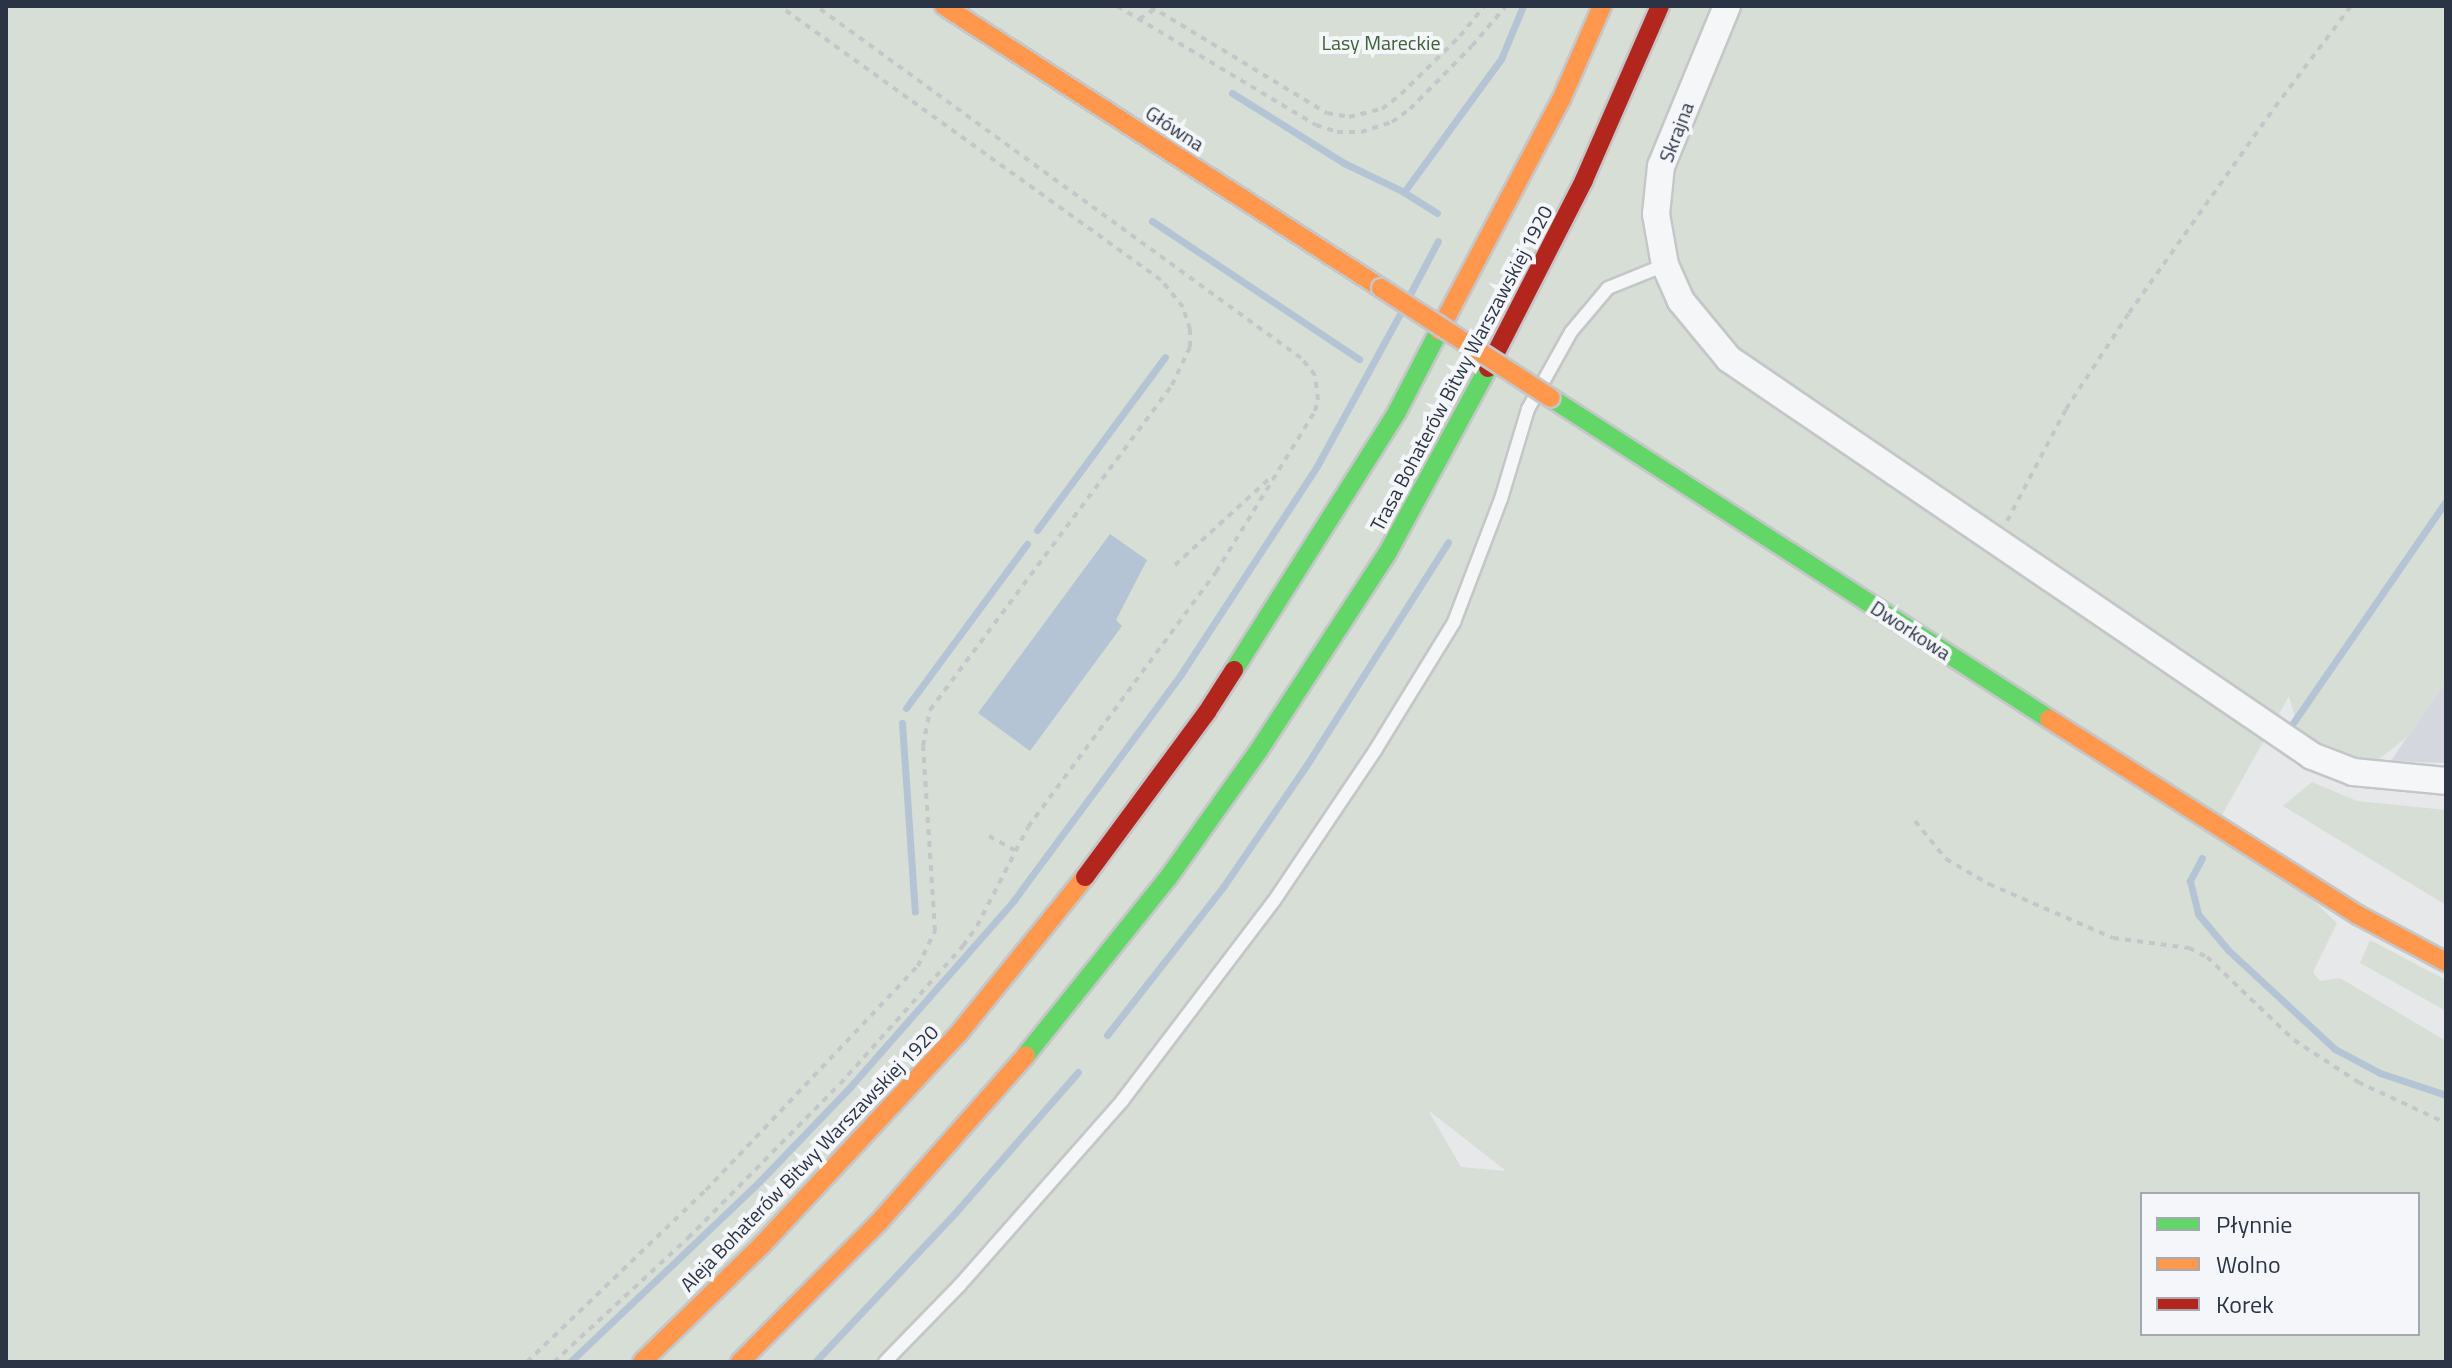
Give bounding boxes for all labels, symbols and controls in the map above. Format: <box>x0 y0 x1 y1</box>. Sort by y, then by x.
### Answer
park label: Lasy Mareckie <box>1321 30 1441 54</box>
street label: Skrajna <box>1654 99 1698 165</box>
street label: Główna <box>1141 100 1209 156</box>
street label: Trasa Bohaterów Bitwy Warszawskiej 1920 <box>1365 201 1557 535</box>
street label: Dworkowa <box>1867 595 1955 665</box>
street label: Aleja Bohaterów Bitwy Warszawskiej 1920 <box>675 1020 943 1296</box>
legend <box>2140 1192 2420 1336</box>
text: Płynnie <box>2216 1206 2292 1242</box>
text: Wolno <box>2216 1246 2281 1282</box>
text: Korek <box>2216 1286 2274 1322</box>

